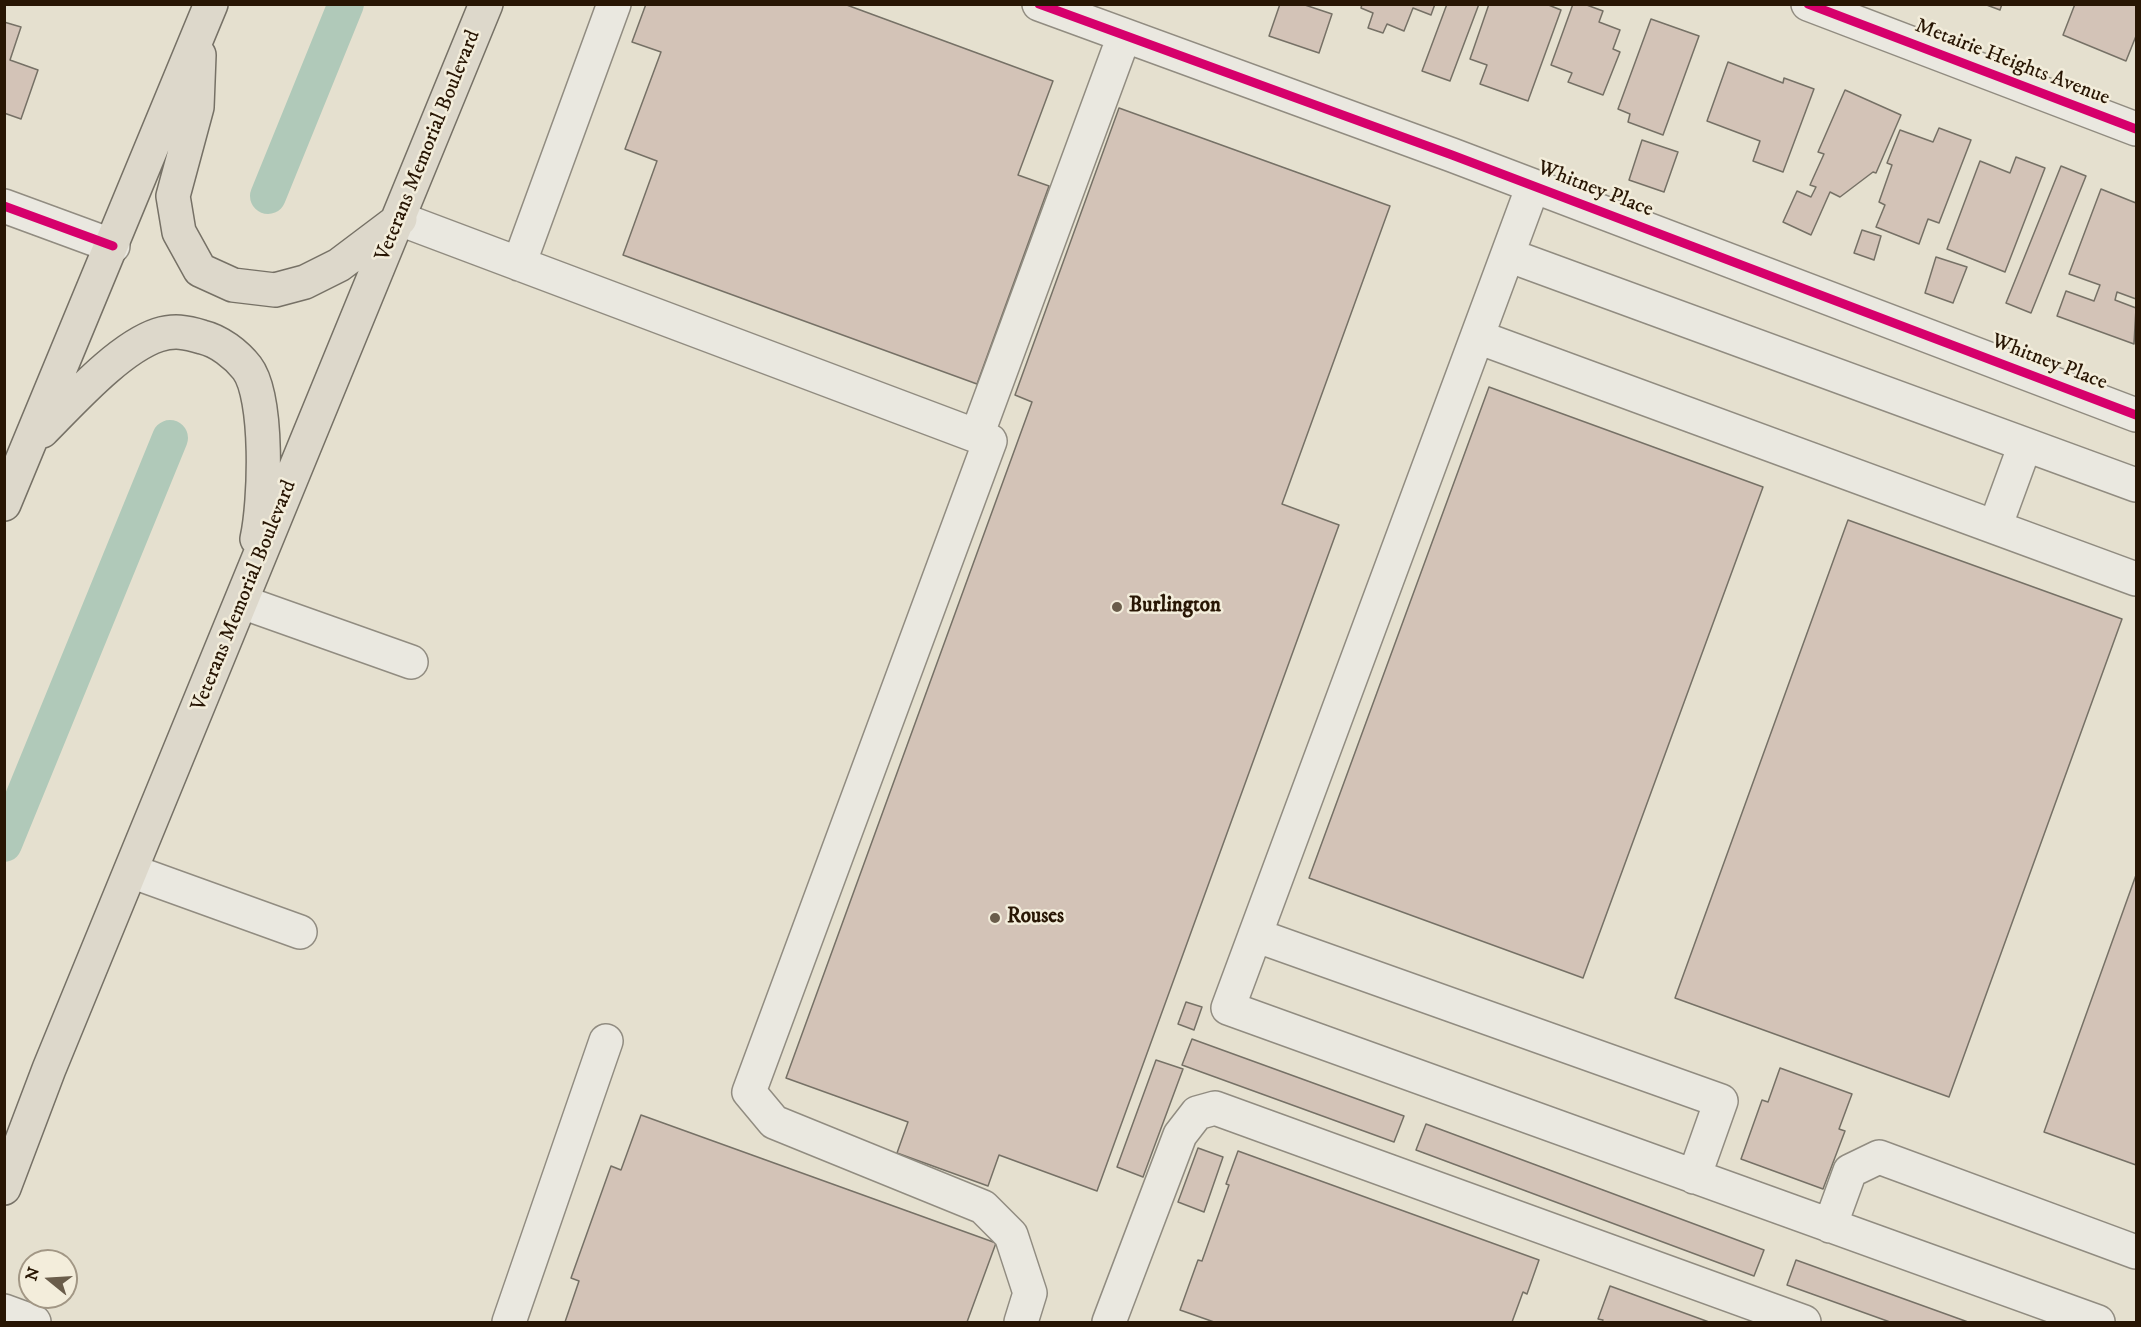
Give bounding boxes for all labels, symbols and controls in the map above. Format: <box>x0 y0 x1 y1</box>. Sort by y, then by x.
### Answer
street label: Metairie Heights Avenue <box>1911 14 2113 112</box>
street label: Veterans Memorial Boulevard <box>371 27 487 265</box>
street label: Whitney Place <box>1534 156 1656 224</box>
street label: Whitney Place <box>1988 329 2110 397</box>
street label: Veterans Memorial Boulevard <box>187 477 303 715</box>
place label: Burlington <box>1129 594 1221 620</box>
marker: Burlington <box>1110 600 1124 614</box>
place label: Rouses <box>1007 905 1064 931</box>
marker: Rouses <box>988 911 1002 925</box>
north arrow <box>18 1249 78 1309</box>
text: N <box>21 1265 44 1283</box>

